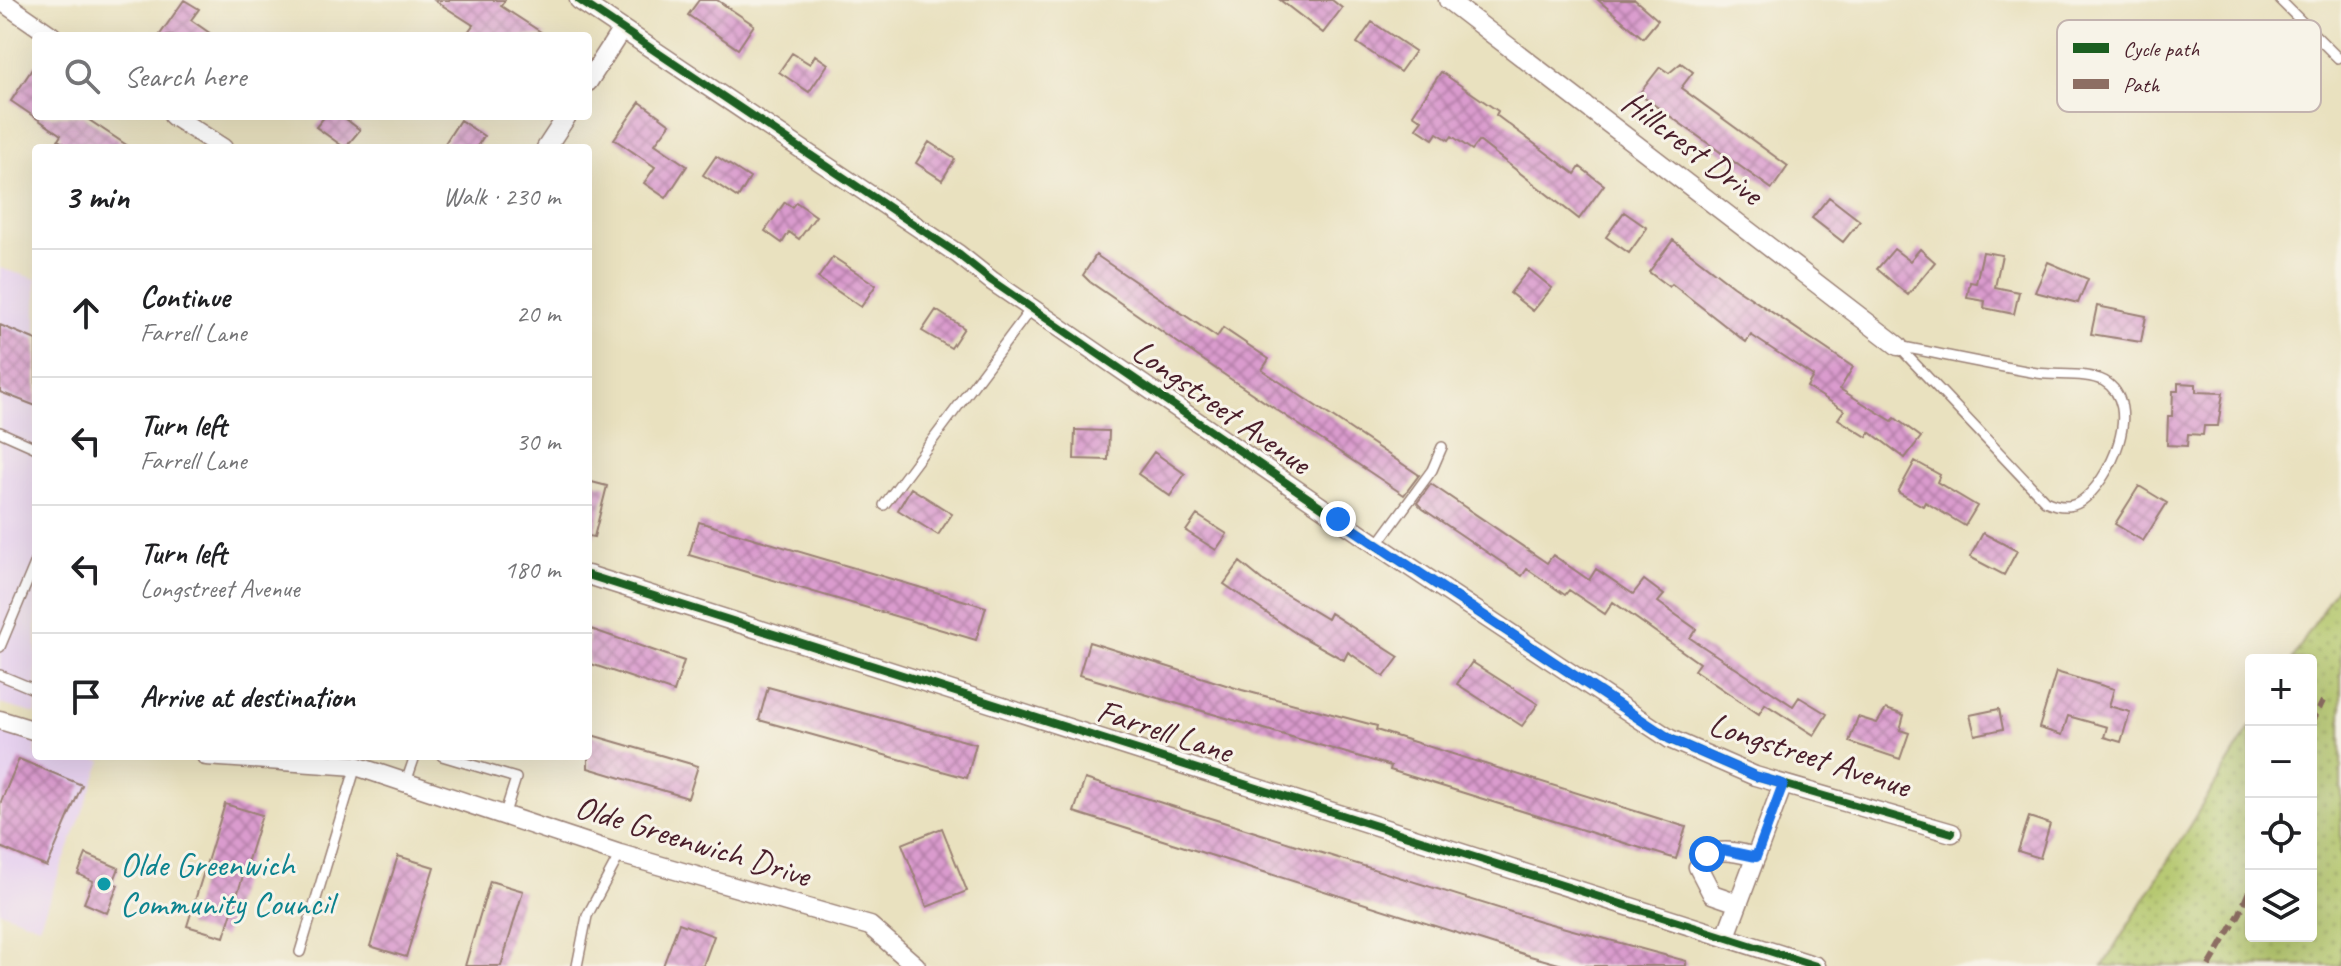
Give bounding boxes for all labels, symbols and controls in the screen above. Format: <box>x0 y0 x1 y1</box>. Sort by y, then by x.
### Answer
legend <box>2057 20 2321 112</box>
search box <box>32 32 592 120</box>
text: Cycle path <box>2123 35 2200 63</box>
icon: search <box>60 54 104 98</box>
text: Search here <box>124 57 246 95</box>
text: Path <box>2123 71 2160 99</box>
street label: Hillcrest Drive <box>1614 80 1774 216</box>
text: 3 min <box>64 175 129 218</box>
text: Walk · 230 m <box>443 180 560 213</box>
text: Continue <box>140 278 230 316</box>
icon: ahead <box>64 291 108 335</box>
text: 20 m <box>516 297 560 330</box>
text: Farrell Lane <box>140 316 247 349</box>
street label: Longstreet Avenue <box>1124 329 1321 485</box>
text: Turn left <box>140 406 227 444</box>
icon: left <box>64 419 108 463</box>
text: 30 m <box>516 425 560 458</box>
text: Farrell Lane <box>140 444 247 477</box>
route end <box>1320 501 1356 537</box>
text: Turn left <box>140 534 227 572</box>
icon: left <box>64 547 108 591</box>
text: 180 m <box>504 553 560 586</box>
text: Longstreet Avenue <box>140 572 300 605</box>
map controls <box>2245 654 2317 942</box>
button: + <box>2245 654 2317 726</box>
icon: arrive <box>64 675 108 719</box>
text: Arrive at destination <box>140 678 355 716</box>
street label: Farrell Lane <box>1092 689 1241 773</box>
street label: Longstreet Avenue <box>1704 702 1918 808</box>
button: − <box>2245 726 2317 798</box>
street label: Olde Greenwich Drive <box>570 784 817 897</box>
button: locate <box>2245 798 2317 870</box>
route start <box>1689 836 1725 872</box>
place label: Olde Greenwich Community Council <box>120 843 340 925</box>
button: layers <box>2245 870 2317 942</box>
marker: Olde Greenwich Community Council <box>95 875 113 893</box>

